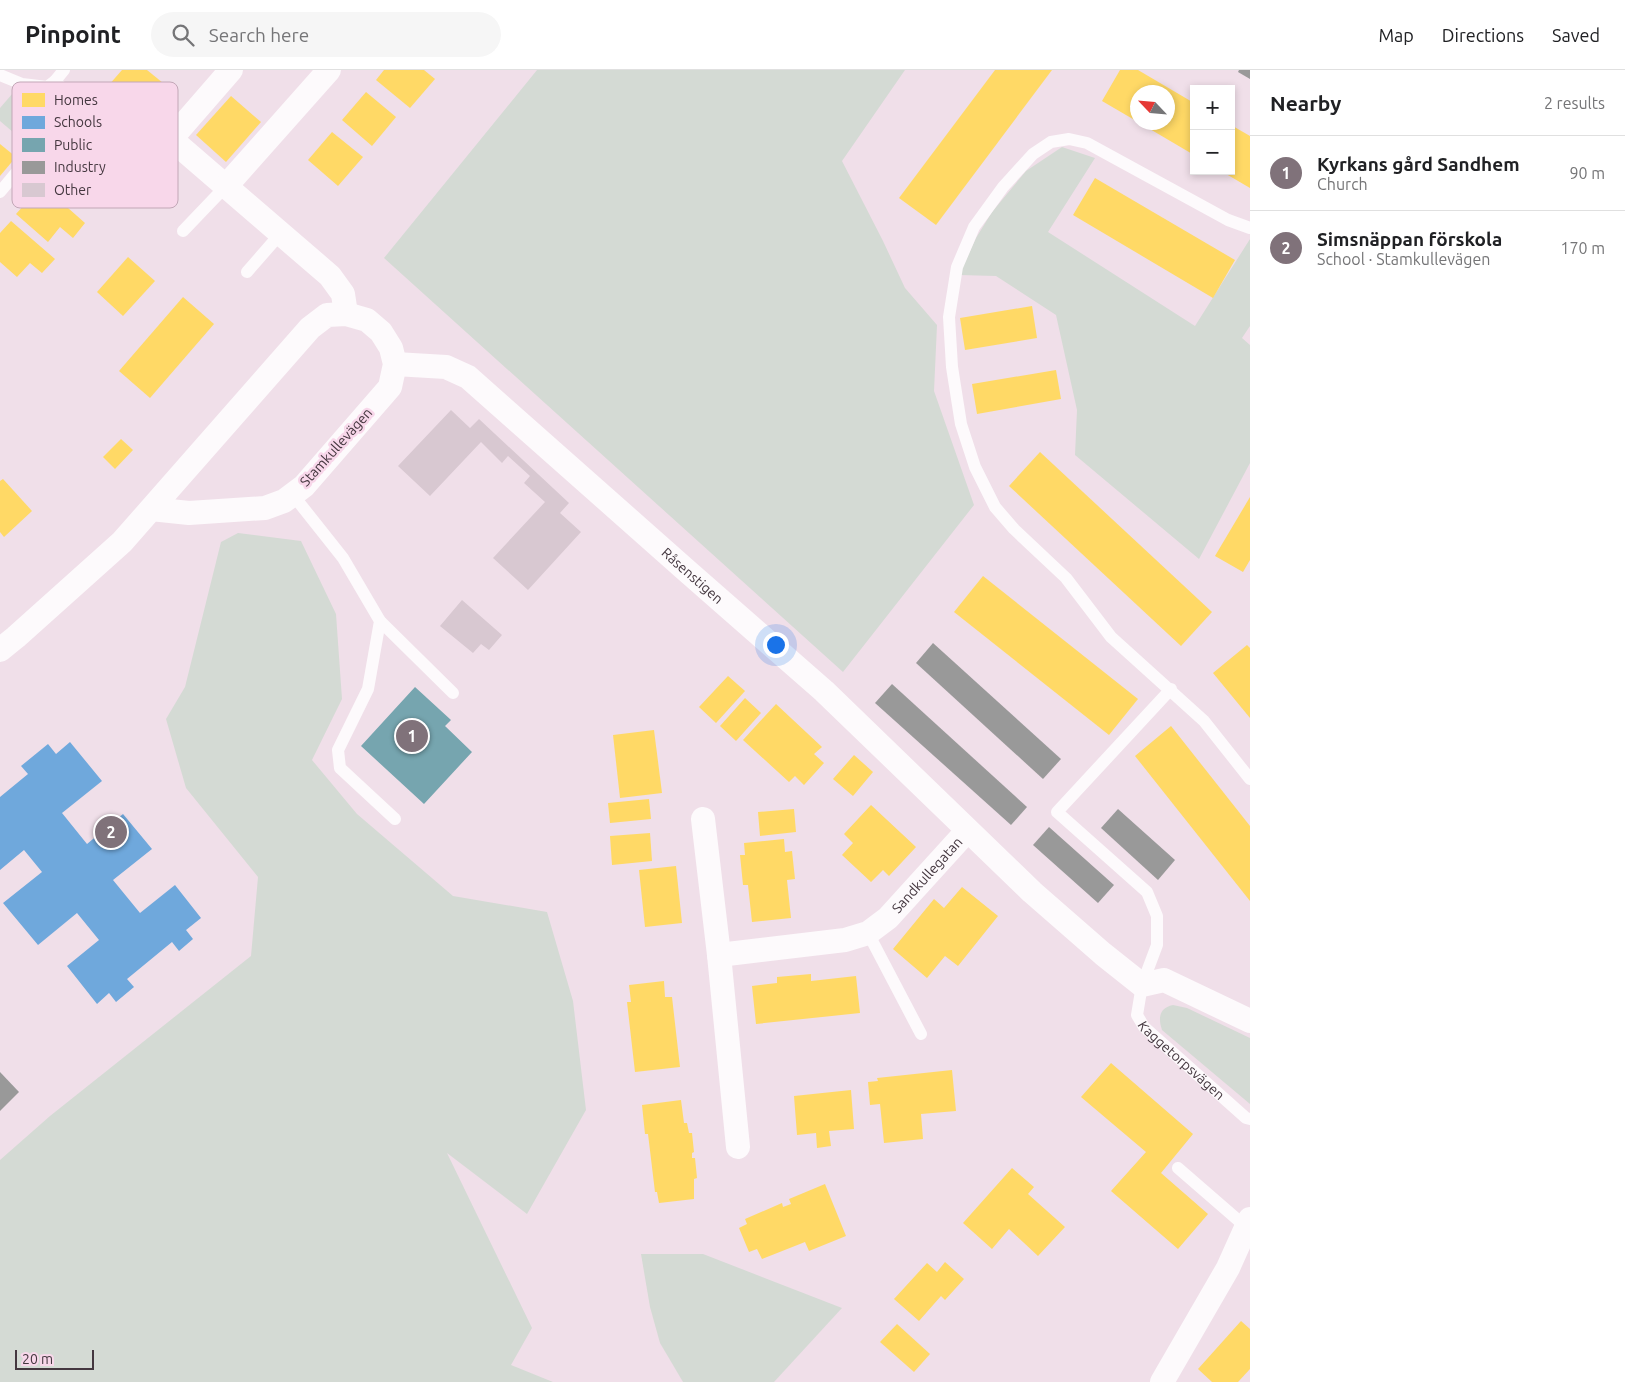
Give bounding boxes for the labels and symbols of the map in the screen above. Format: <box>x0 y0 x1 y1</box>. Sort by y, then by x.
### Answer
legend <box>12 82 178 208</box>
north arrow <box>1130 85 1175 130</box>
text: Homes <box>54 92 98 108</box>
text: Schools <box>54 114 102 130</box>
text: Public <box>54 137 93 153</box>
text: Industry <box>54 159 106 175</box>
text: Other <box>54 182 92 198</box>
street label: Stamkullevägen <box>297 404 375 490</box>
street label: Råsenstigen <box>658 544 726 607</box>
your location <box>763 632 789 658</box>
pin: 1 <box>396 717 428 755</box>
pin: 2 <box>95 813 127 851</box>
street label: Sandkullegatan <box>889 834 966 916</box>
street label: Kaggetorpsvägen <box>1134 1018 1228 1103</box>
scale bar <box>15 1347 94 1370</box>

